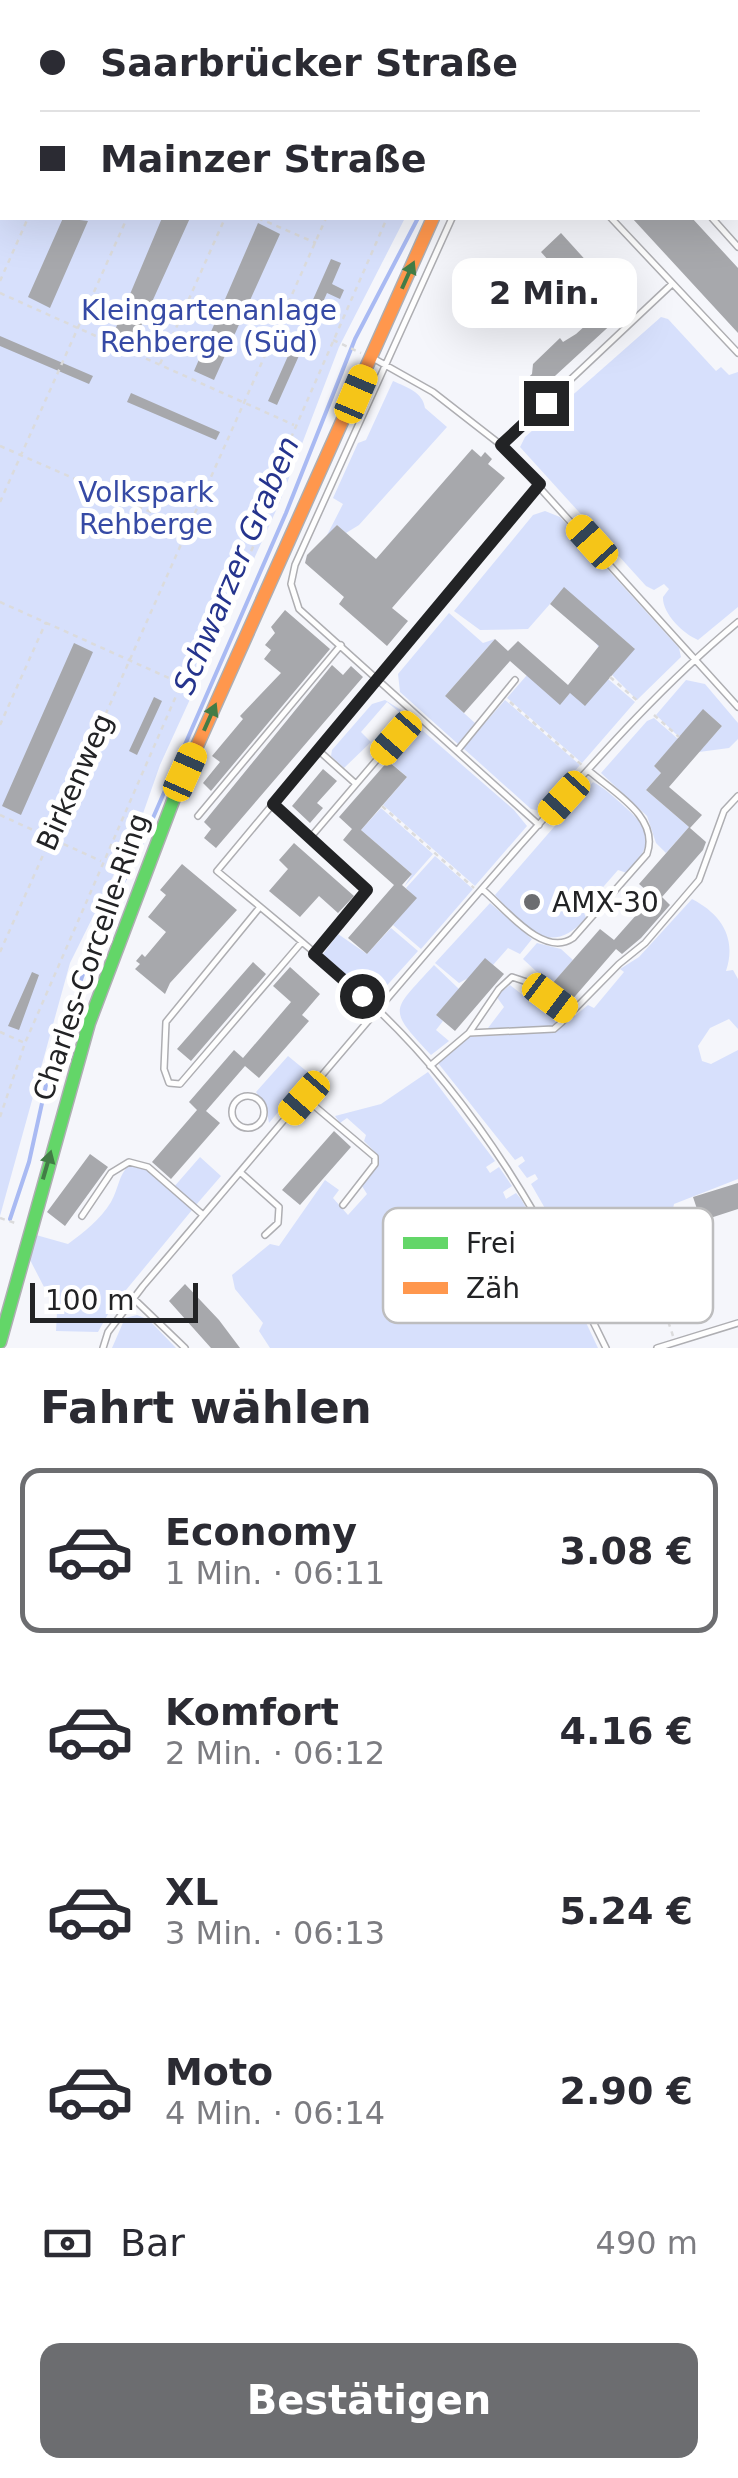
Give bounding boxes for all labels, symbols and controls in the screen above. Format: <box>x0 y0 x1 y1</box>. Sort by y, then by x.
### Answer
text: Saarbrücker Straße <box>100 41 518 85</box>
text: Mainzer Straße <box>100 137 426 181</box>
callout: 2 Min. <box>454 258 638 328</box>
one-way arrow <box>400 260 416 290</box>
text: 2 Min. <box>489 274 600 312</box>
park label: Kleingartenanlage Rehberge (Süd) <box>81 294 337 359</box>
car <box>330 361 382 427</box>
route end <box>524 381 569 426</box>
water label: Schwarzer Graben <box>166 431 306 699</box>
park label: Volkspark Rehberge <box>78 476 214 541</box>
car <box>561 510 623 574</box>
one-way arrow <box>201 702 218 731</box>
car <box>365 706 427 770</box>
street label: Birkenweg <box>30 708 120 856</box>
car <box>159 738 211 806</box>
car <box>533 766 595 830</box>
street label: Charles-Corcelle-Ring <box>26 809 156 1105</box>
place label: AMX-30 <box>552 886 659 919</box>
marker: AMX-30 <box>521 891 543 913</box>
car <box>517 968 583 1028</box>
route start <box>340 974 385 1019</box>
car <box>273 1066 335 1130</box>
one-way arrow <box>40 1149 56 1180</box>
legend <box>383 1208 713 1323</box>
text: Frei <box>466 1227 516 1260</box>
text: Zäh <box>466 1272 520 1305</box>
scale bar <box>30 1278 198 1322</box>
text: 100 m <box>45 1284 135 1317</box>
text: Fahrt wählen <box>40 1381 372 1434</box>
icon: car <box>45 1506 135 1596</box>
text: Economy <box>165 1510 357 1554</box>
text: 3.08 € <box>560 1529 693 1573</box>
text: 1 Min. · 06:11 <box>165 1554 385 1592</box>
icon: car <box>45 1686 135 1776</box>
text: Komfort <box>165 1690 339 1734</box>
text: 4.16 € <box>560 1709 693 1753</box>
text: 2 Min. · 06:12 <box>165 1734 385 1772</box>
icon: car <box>45 1866 135 1956</box>
text: XL <box>165 1870 219 1914</box>
text: 5.24 € <box>560 1889 693 1933</box>
text: 3 Min. · 06:13 <box>165 1914 385 1952</box>
icon: car <box>45 2046 135 2136</box>
text: Moto <box>165 2050 273 2094</box>
text: 2.90 € <box>560 2069 693 2113</box>
text: 4 Min. · 06:14 <box>165 2094 385 2132</box>
icon: cash <box>40 2216 95 2271</box>
text: Bar <box>120 2221 185 2265</box>
text: 490 m <box>596 2224 698 2262</box>
button: Bestätigen <box>40 2343 698 2458</box>

